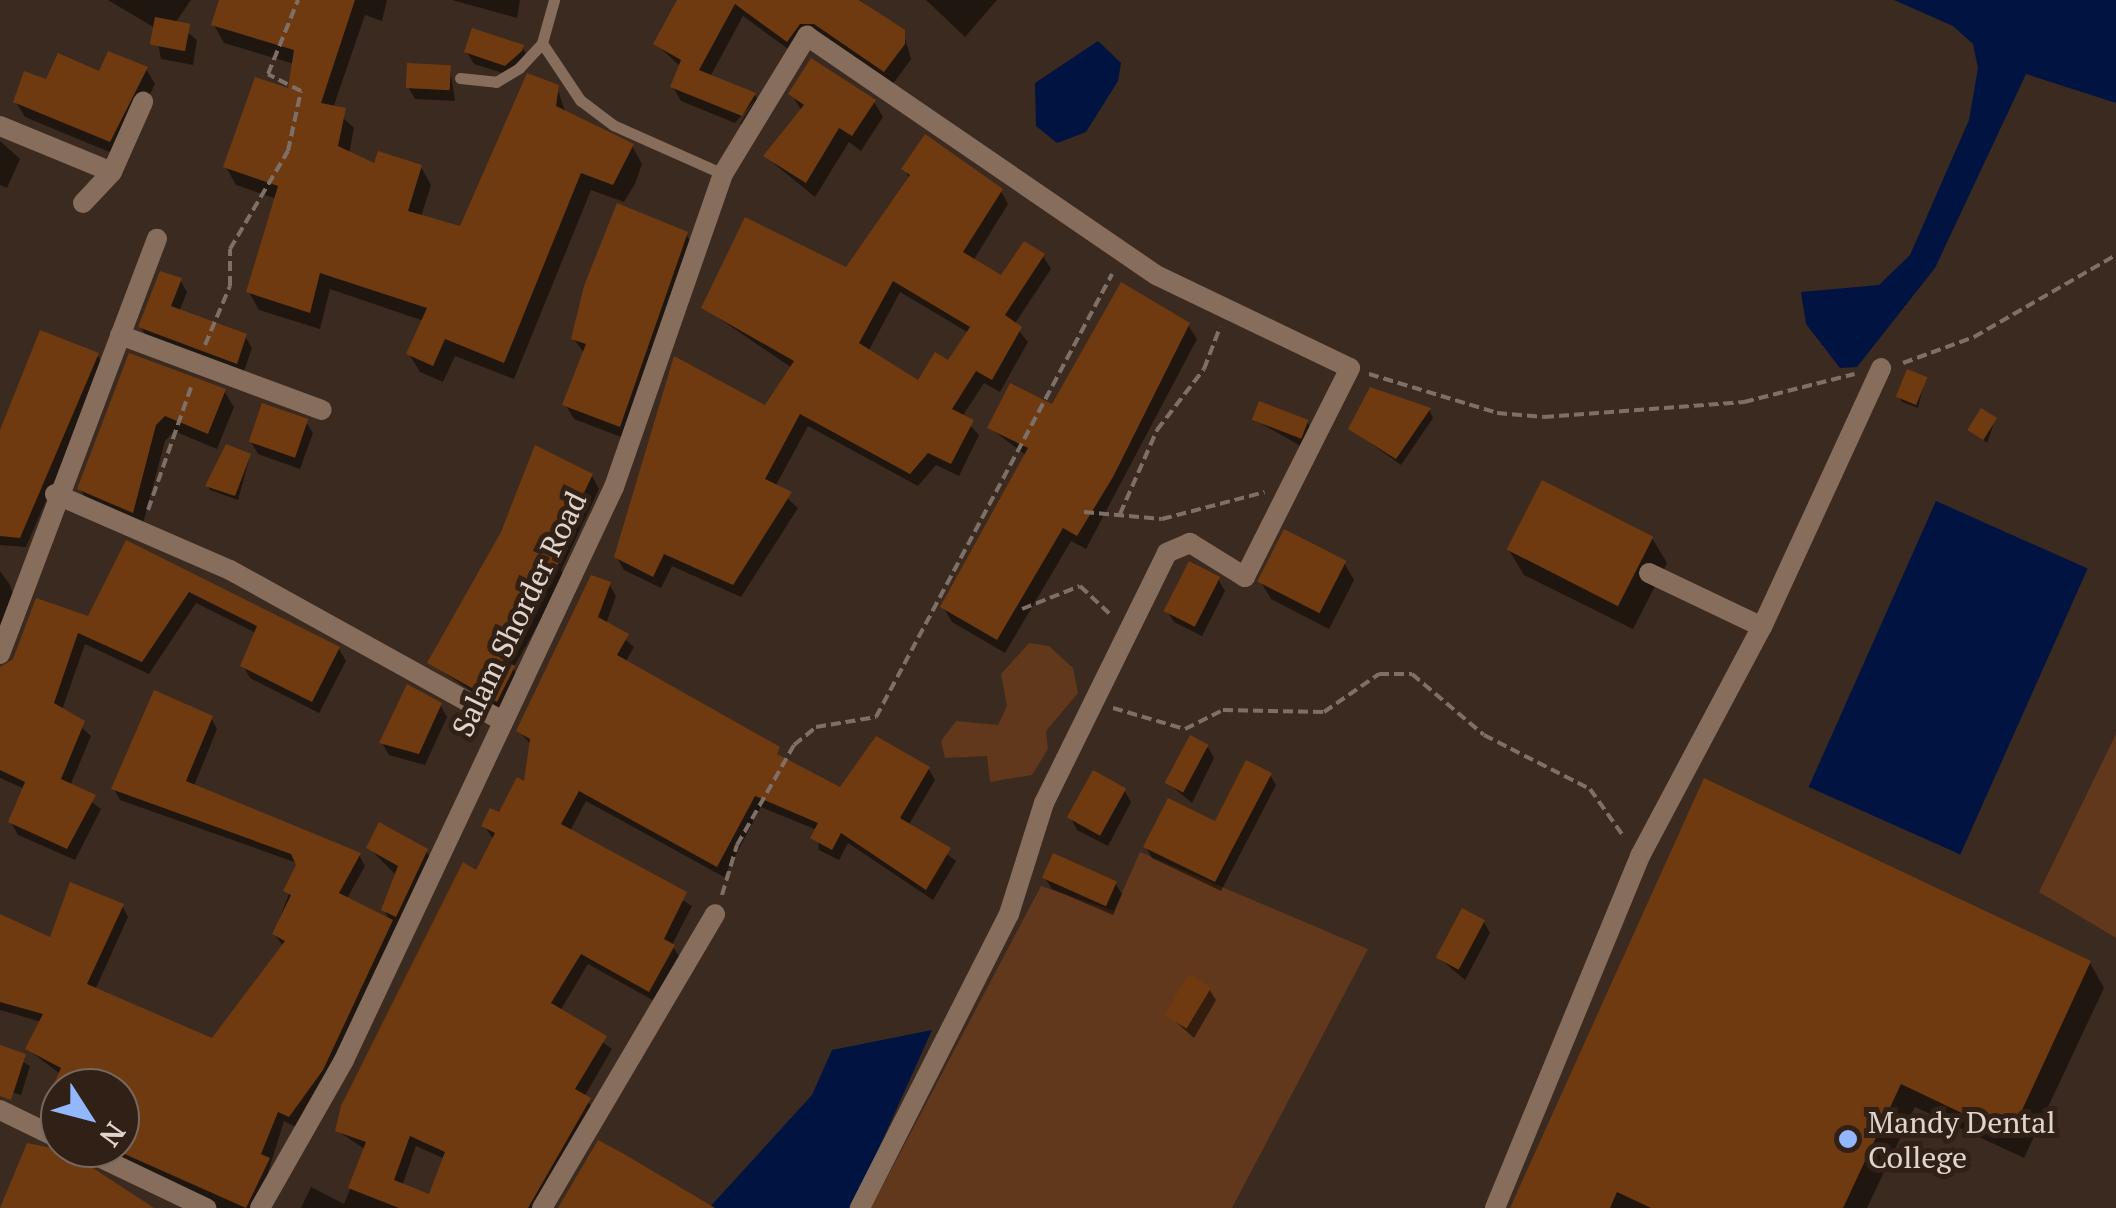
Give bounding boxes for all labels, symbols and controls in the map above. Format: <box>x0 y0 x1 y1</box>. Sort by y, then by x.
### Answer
street label: Salam Shorder Road <box>444 486 594 742</box>
north arrow <box>40 1068 140 1168</box>
place label: Mandy Dental College <box>1868 1104 2056 1174</box>
text: N <box>92 1115 134 1154</box>
marker: Mandy Dental College <box>1837 1128 1859 1150</box>

